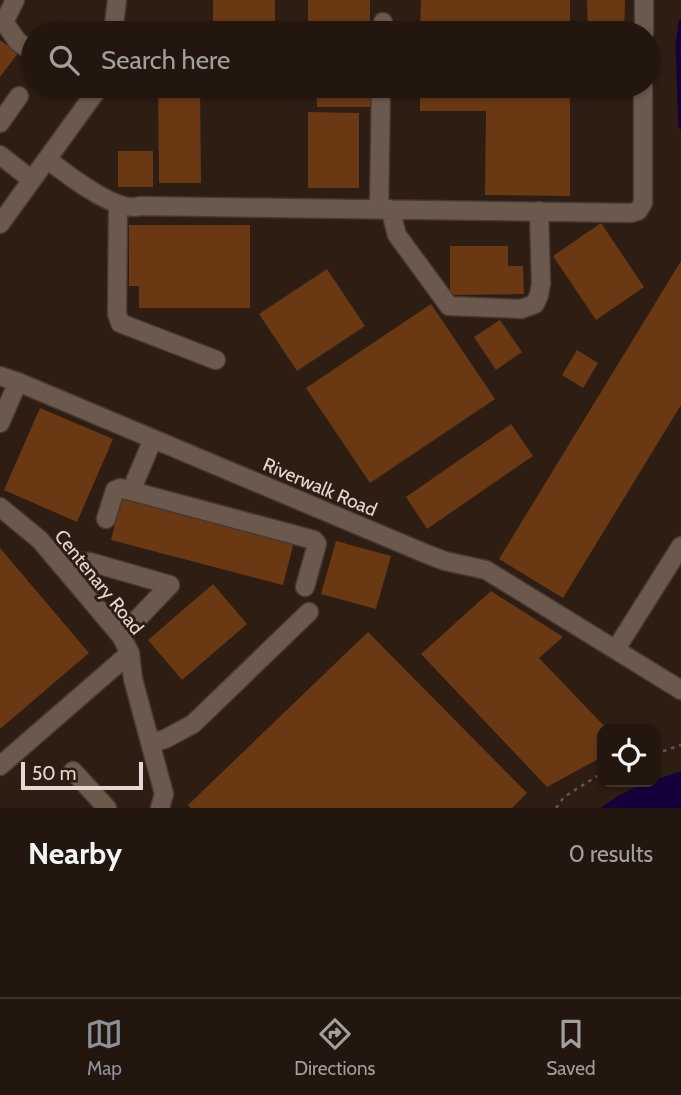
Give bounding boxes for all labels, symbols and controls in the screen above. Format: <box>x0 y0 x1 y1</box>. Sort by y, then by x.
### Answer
search box <box>21 21 660 98</box>
icon: search <box>45 41 83 79</box>
text: Search here <box>101 44 230 76</box>
street label: Riverwalk Road <box>260 453 380 521</box>
street label: Centenary Road <box>50 525 148 639</box>
map controls <box>597 724 660 787</box>
button: locate <box>597 724 660 787</box>
scale bar <box>21 759 144 791</box>
text: 50 m <box>32 762 76 785</box>
text: Nearby <box>28 835 122 872</box>
text: 0 results <box>569 840 653 868</box>
tab: Map <box>85 1015 123 1080</box>
tab: Directions <box>294 1015 375 1080</box>
tab: Saved <box>546 1015 596 1080</box>

